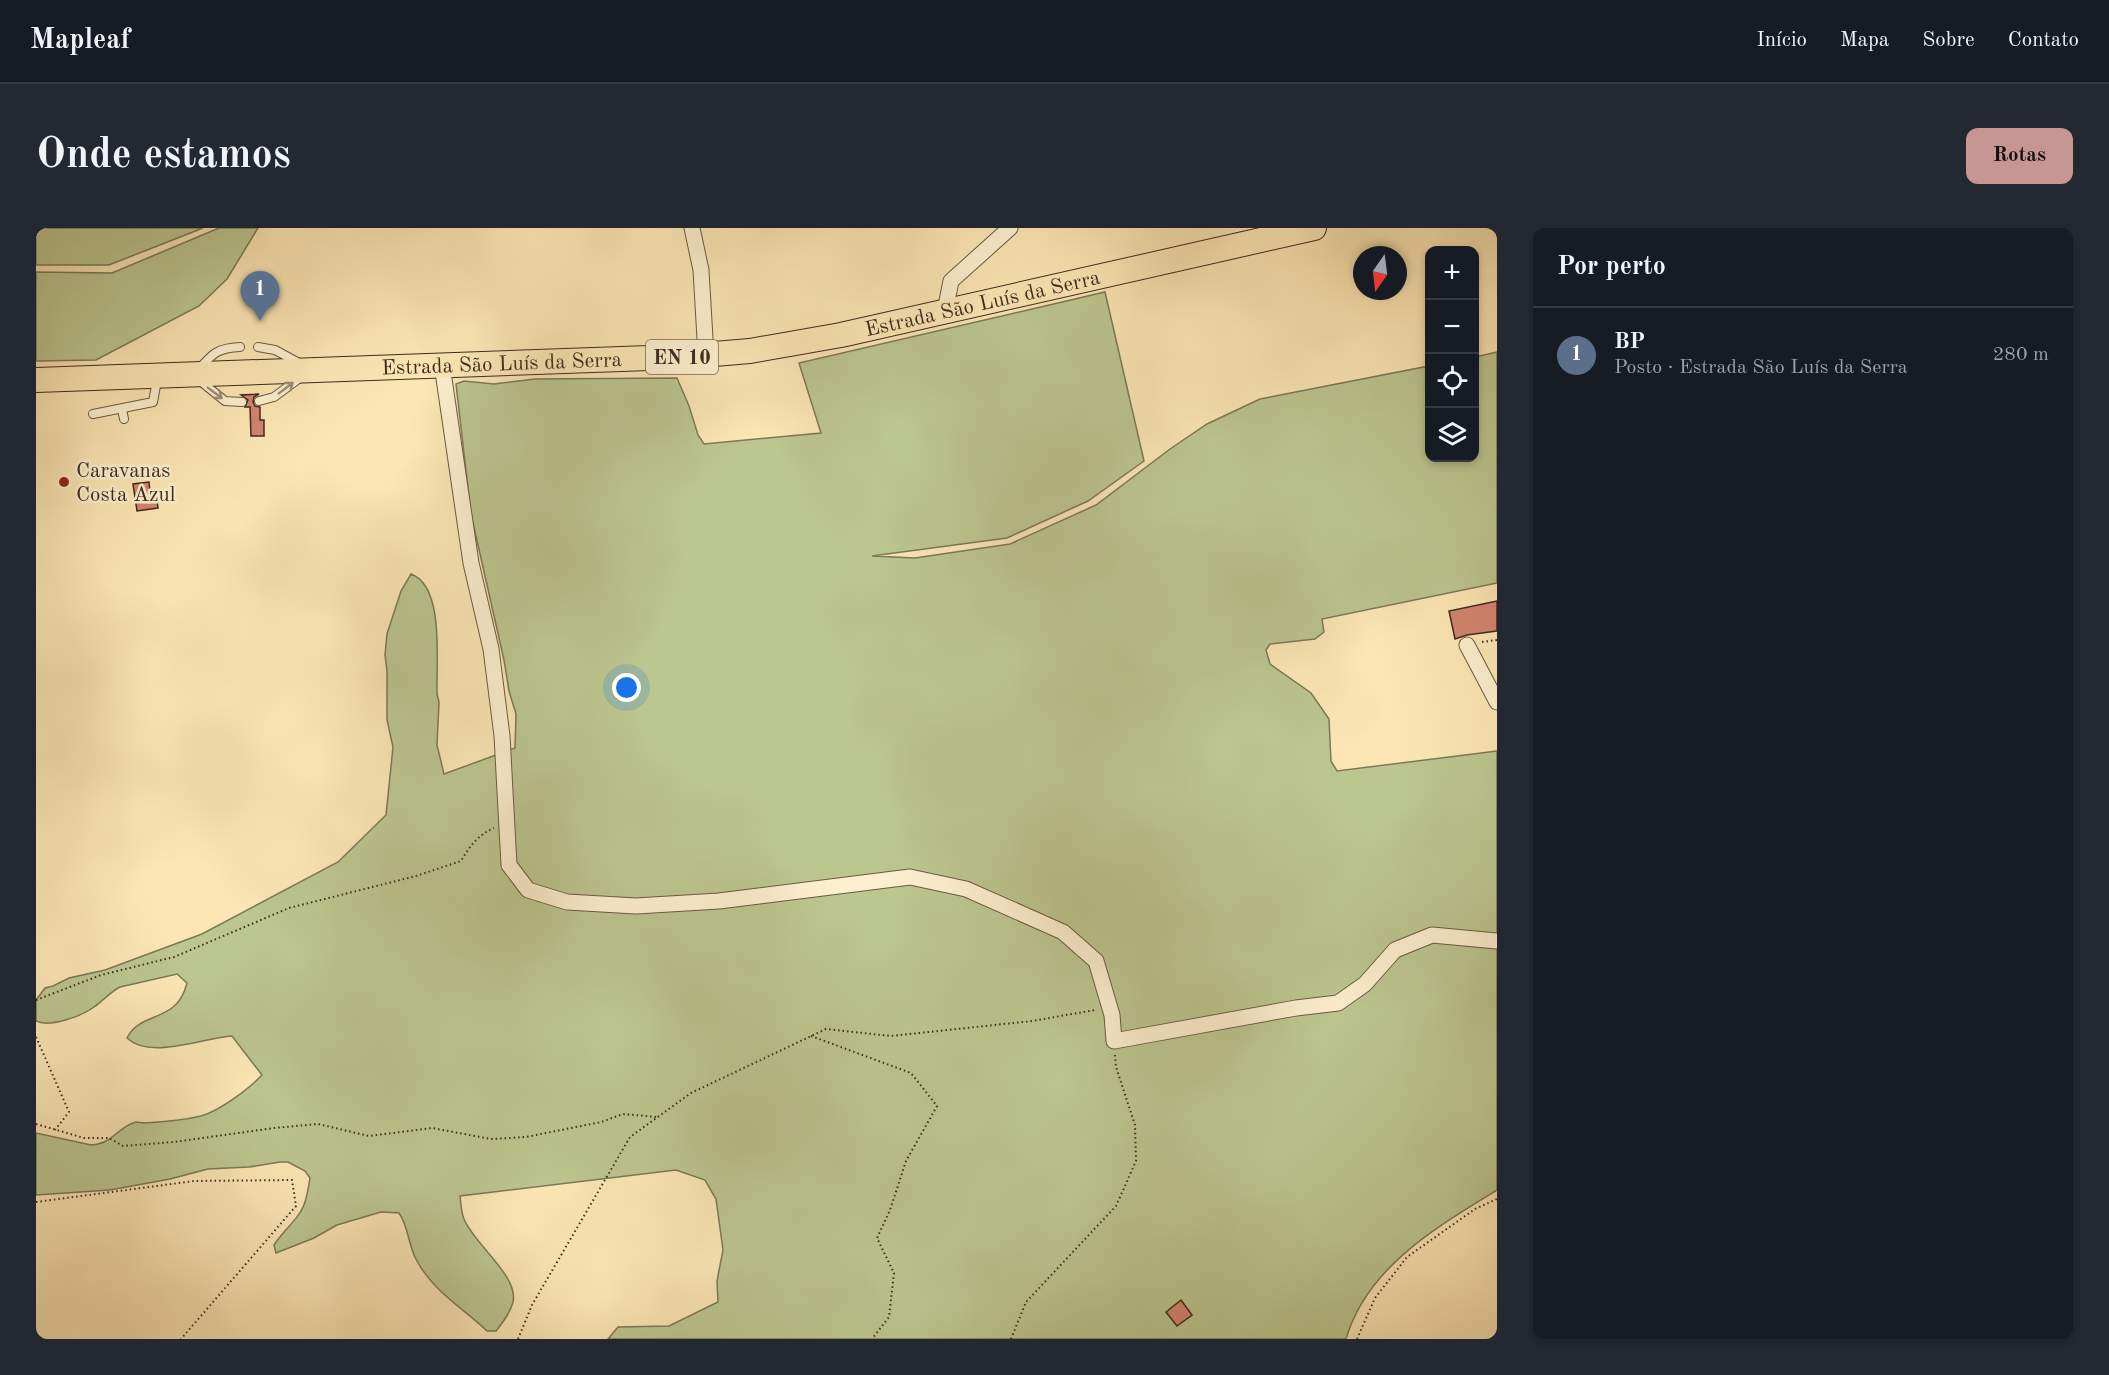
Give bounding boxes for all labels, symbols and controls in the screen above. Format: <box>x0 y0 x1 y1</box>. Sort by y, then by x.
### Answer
text: Mapleaf <box>30 27 130 55</box>
text: Início <box>1756 30 1807 51</box>
text: Mapa <box>1840 30 1889 51</box>
text: Sobre <box>1922 30 1975 51</box>
text: Contato <box>2008 30 2079 51</box>
button: Rotas <box>1966 128 2073 184</box>
text: Onde estamos <box>36 135 291 177</box>
north arrow <box>1353 246 1407 300</box>
map controls <box>1425 246 1479 462</box>
button: + <box>1425 246 1479 300</box>
text: Por perto <box>1557 254 1666 280</box>
street label: Estrada São Luís da Serra <box>863 268 1102 341</box>
pin: 1 <box>240 272 280 321</box>
button: − <box>1425 300 1479 354</box>
text: BP <box>1614 331 1645 353</box>
road number: EN 10 <box>646 340 718 374</box>
text: 1 <box>1571 345 1582 365</box>
text: 280 m <box>1993 345 2049 365</box>
street label: Estrada São Luís da Serra <box>381 350 622 380</box>
button: locate <box>1425 354 1479 408</box>
text: Posto · Estrada São Luís da Serra <box>1614 358 1908 378</box>
one-way arrow <box>277 382 293 395</box>
one-way arrow <box>207 387 223 400</box>
button: layers <box>1425 408 1479 462</box>
place label: Caravanas Costa Azul <box>76 461 176 506</box>
marker: Caravanas Costa Azul <box>57 475 71 489</box>
your location <box>612 673 641 702</box>

